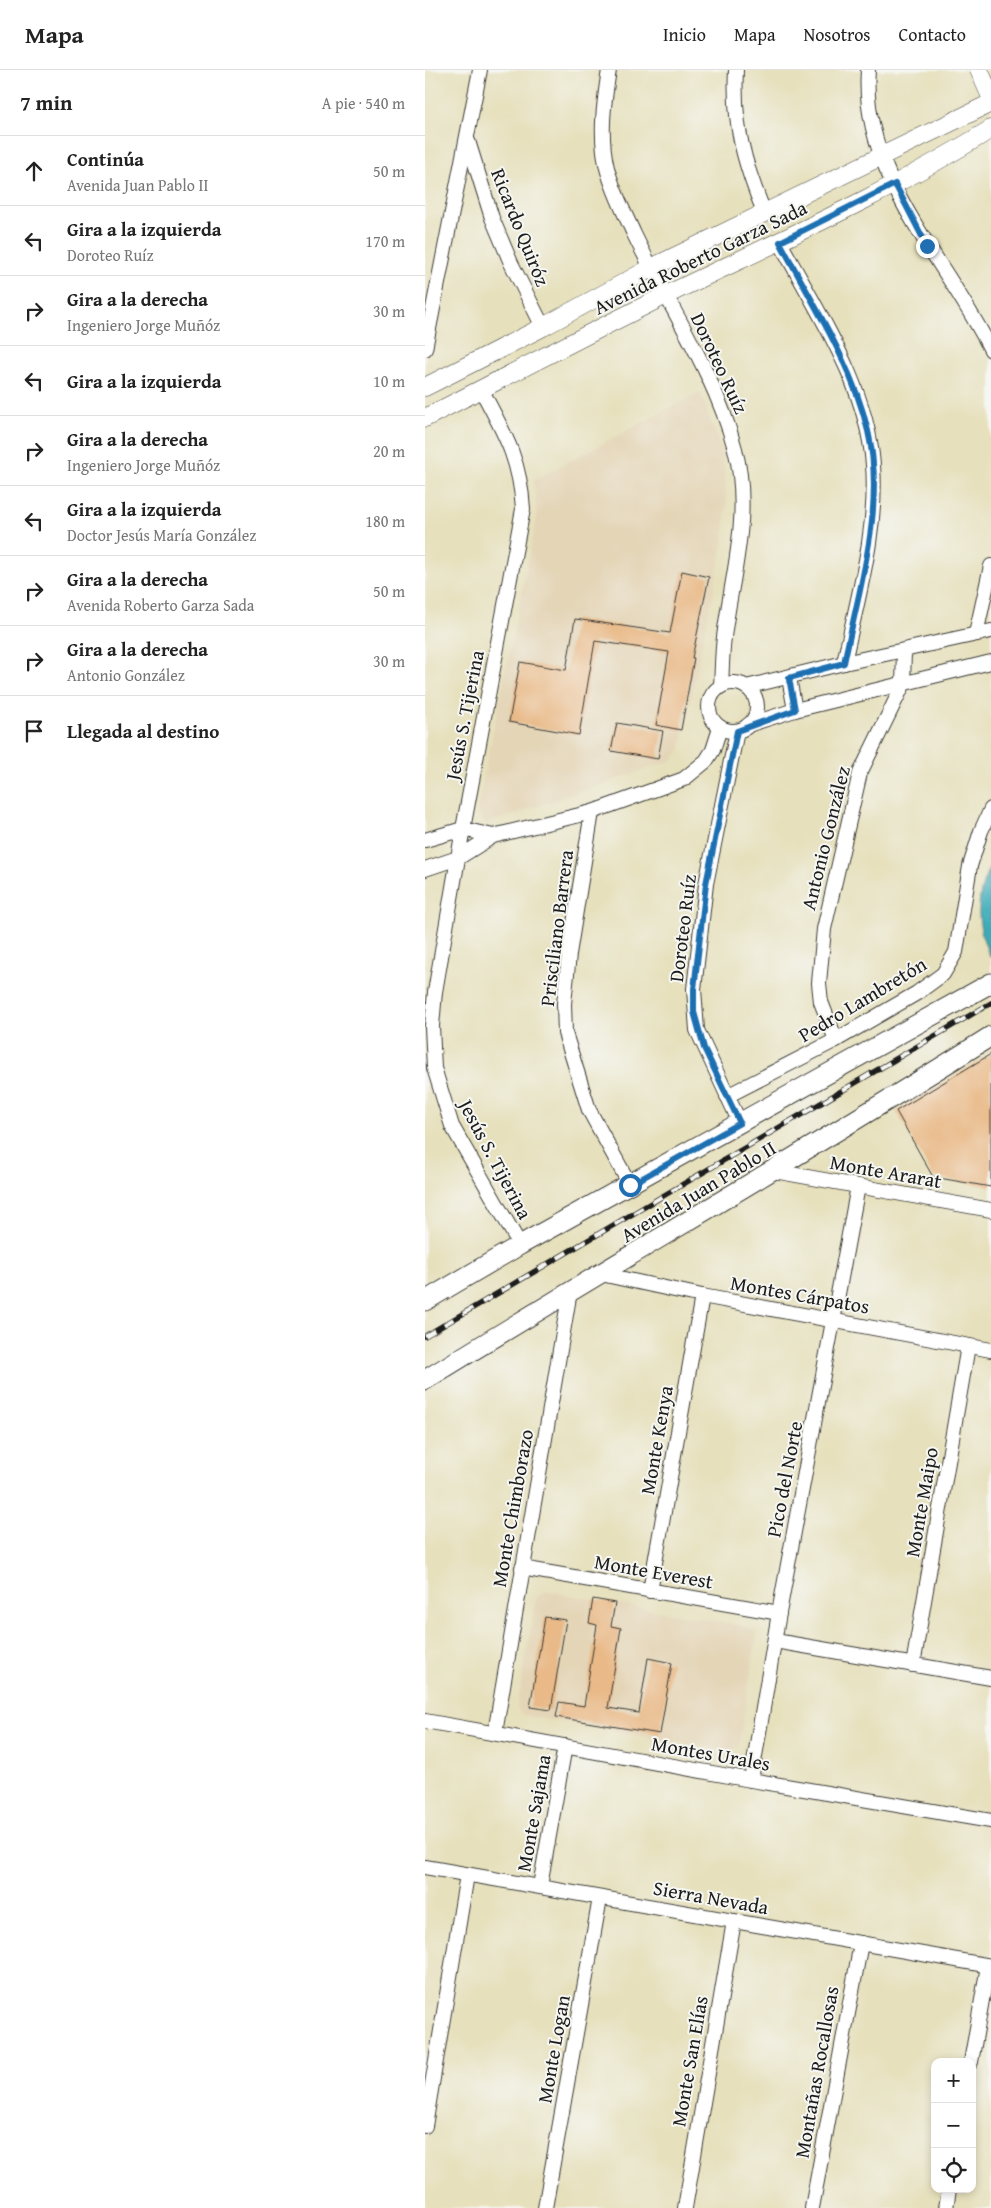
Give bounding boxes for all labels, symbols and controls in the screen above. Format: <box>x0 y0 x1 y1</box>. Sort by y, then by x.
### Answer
text: Mapa <box>25 17 84 52</box>
text: Inicio <box>663 21 706 48</box>
text: Mapa <box>734 21 775 48</box>
text: Nosotros <box>803 21 871 48</box>
text: Contacto <box>899 21 966 48</box>
text: 7 min <box>20 87 72 118</box>
text: A pie · 540 m <box>322 91 405 115</box>
text: Continúa <box>67 145 144 173</box>
icon: ahead <box>20 157 48 185</box>
text: 50 m <box>373 159 405 183</box>
street label: Ricardo Quiróz <box>484 164 558 290</box>
text: Avenida Juan Pablo II <box>67 173 208 197</box>
street label: Avenida Roberto Garza Sada <box>588 192 812 321</box>
text: Gira a la izquierda <box>67 215 222 243</box>
icon: left <box>20 227 48 255</box>
text: 170 m <box>365 229 405 253</box>
route end <box>916 235 939 258</box>
text: Doroteo Ruíz <box>67 243 154 267</box>
text: Gira a la derecha <box>67 285 208 313</box>
icon: right <box>20 297 48 325</box>
text: 30 m <box>373 299 405 323</box>
street label: Doroteo Ruíz <box>684 308 756 418</box>
text: Ingeniero Jorge Muñóz <box>67 313 220 337</box>
icon: left <box>20 367 48 395</box>
text: Gira a la izquierda <box>67 367 222 395</box>
text: 10 m <box>373 369 405 393</box>
text: Gira a la derecha <box>67 425 208 453</box>
icon: right <box>20 437 48 465</box>
text: 20 m <box>373 439 405 463</box>
text: Ingeniero Jorge Muñóz <box>67 453 220 477</box>
text: Gira a la izquierda <box>67 495 222 523</box>
icon: left <box>20 507 48 535</box>
text: 180 m <box>365 509 405 533</box>
text: Doctor Jesús María González <box>67 523 256 547</box>
text: Gira a la derecha <box>67 565 208 593</box>
icon: right <box>20 577 48 605</box>
text: 50 m <box>373 579 405 603</box>
text: Avenida Roberto Garza Sada <box>67 593 254 617</box>
text: Gira a la derecha <box>67 635 208 663</box>
icon: right <box>20 647 48 675</box>
street label: Jesús S. Tijerina <box>437 647 491 785</box>
text: 30 m <box>373 649 405 673</box>
text: Antonio González <box>67 663 185 687</box>
icon: arrive <box>20 717 48 745</box>
text: Llegada al destino <box>67 717 219 745</box>
street label: Antonio González <box>793 763 857 913</box>
street label: Prisciliano Barrera <box>532 848 580 1008</box>
street label: Doroteo Ruíz <box>661 872 703 983</box>
street label: Pedro Lambretón <box>792 949 932 1049</box>
street label: Jesús S. Tijerina <box>451 1091 540 1225</box>
street label: Avenida Juan Pablo II <box>615 1133 781 1249</box>
street label: Monte Ararat <box>828 1147 944 1195</box>
route start <box>619 1174 642 1197</box>
street label: Montes Cárpatos <box>728 1268 872 1321</box>
street label: Monte Kenya <box>632 1383 680 1497</box>
street label: Pico del Norte <box>759 1418 809 1540</box>
street label: Monte Chimborazo <box>484 1427 540 1589</box>
street label: Monte Maipo <box>897 1445 945 1559</box>
street label: Monte Everest <box>592 1546 716 1596</box>
street label: Montes Urales <box>649 1728 773 1778</box>
street label: Monte Sajama <box>508 1752 558 1874</box>
street label: Sierra Nevada <box>651 1873 771 1921</box>
street label: Montañas Rocallosas <box>787 1984 845 2160</box>
street label: Monte Logan <box>529 1993 577 2105</box>
street label: Monte San Elías <box>663 1993 715 2129</box>
map controls <box>931 2058 976 2193</box>
button: + <box>931 2058 976 2103</box>
button: − <box>931 2103 976 2148</box>
button: locate <box>931 2148 976 2193</box>

